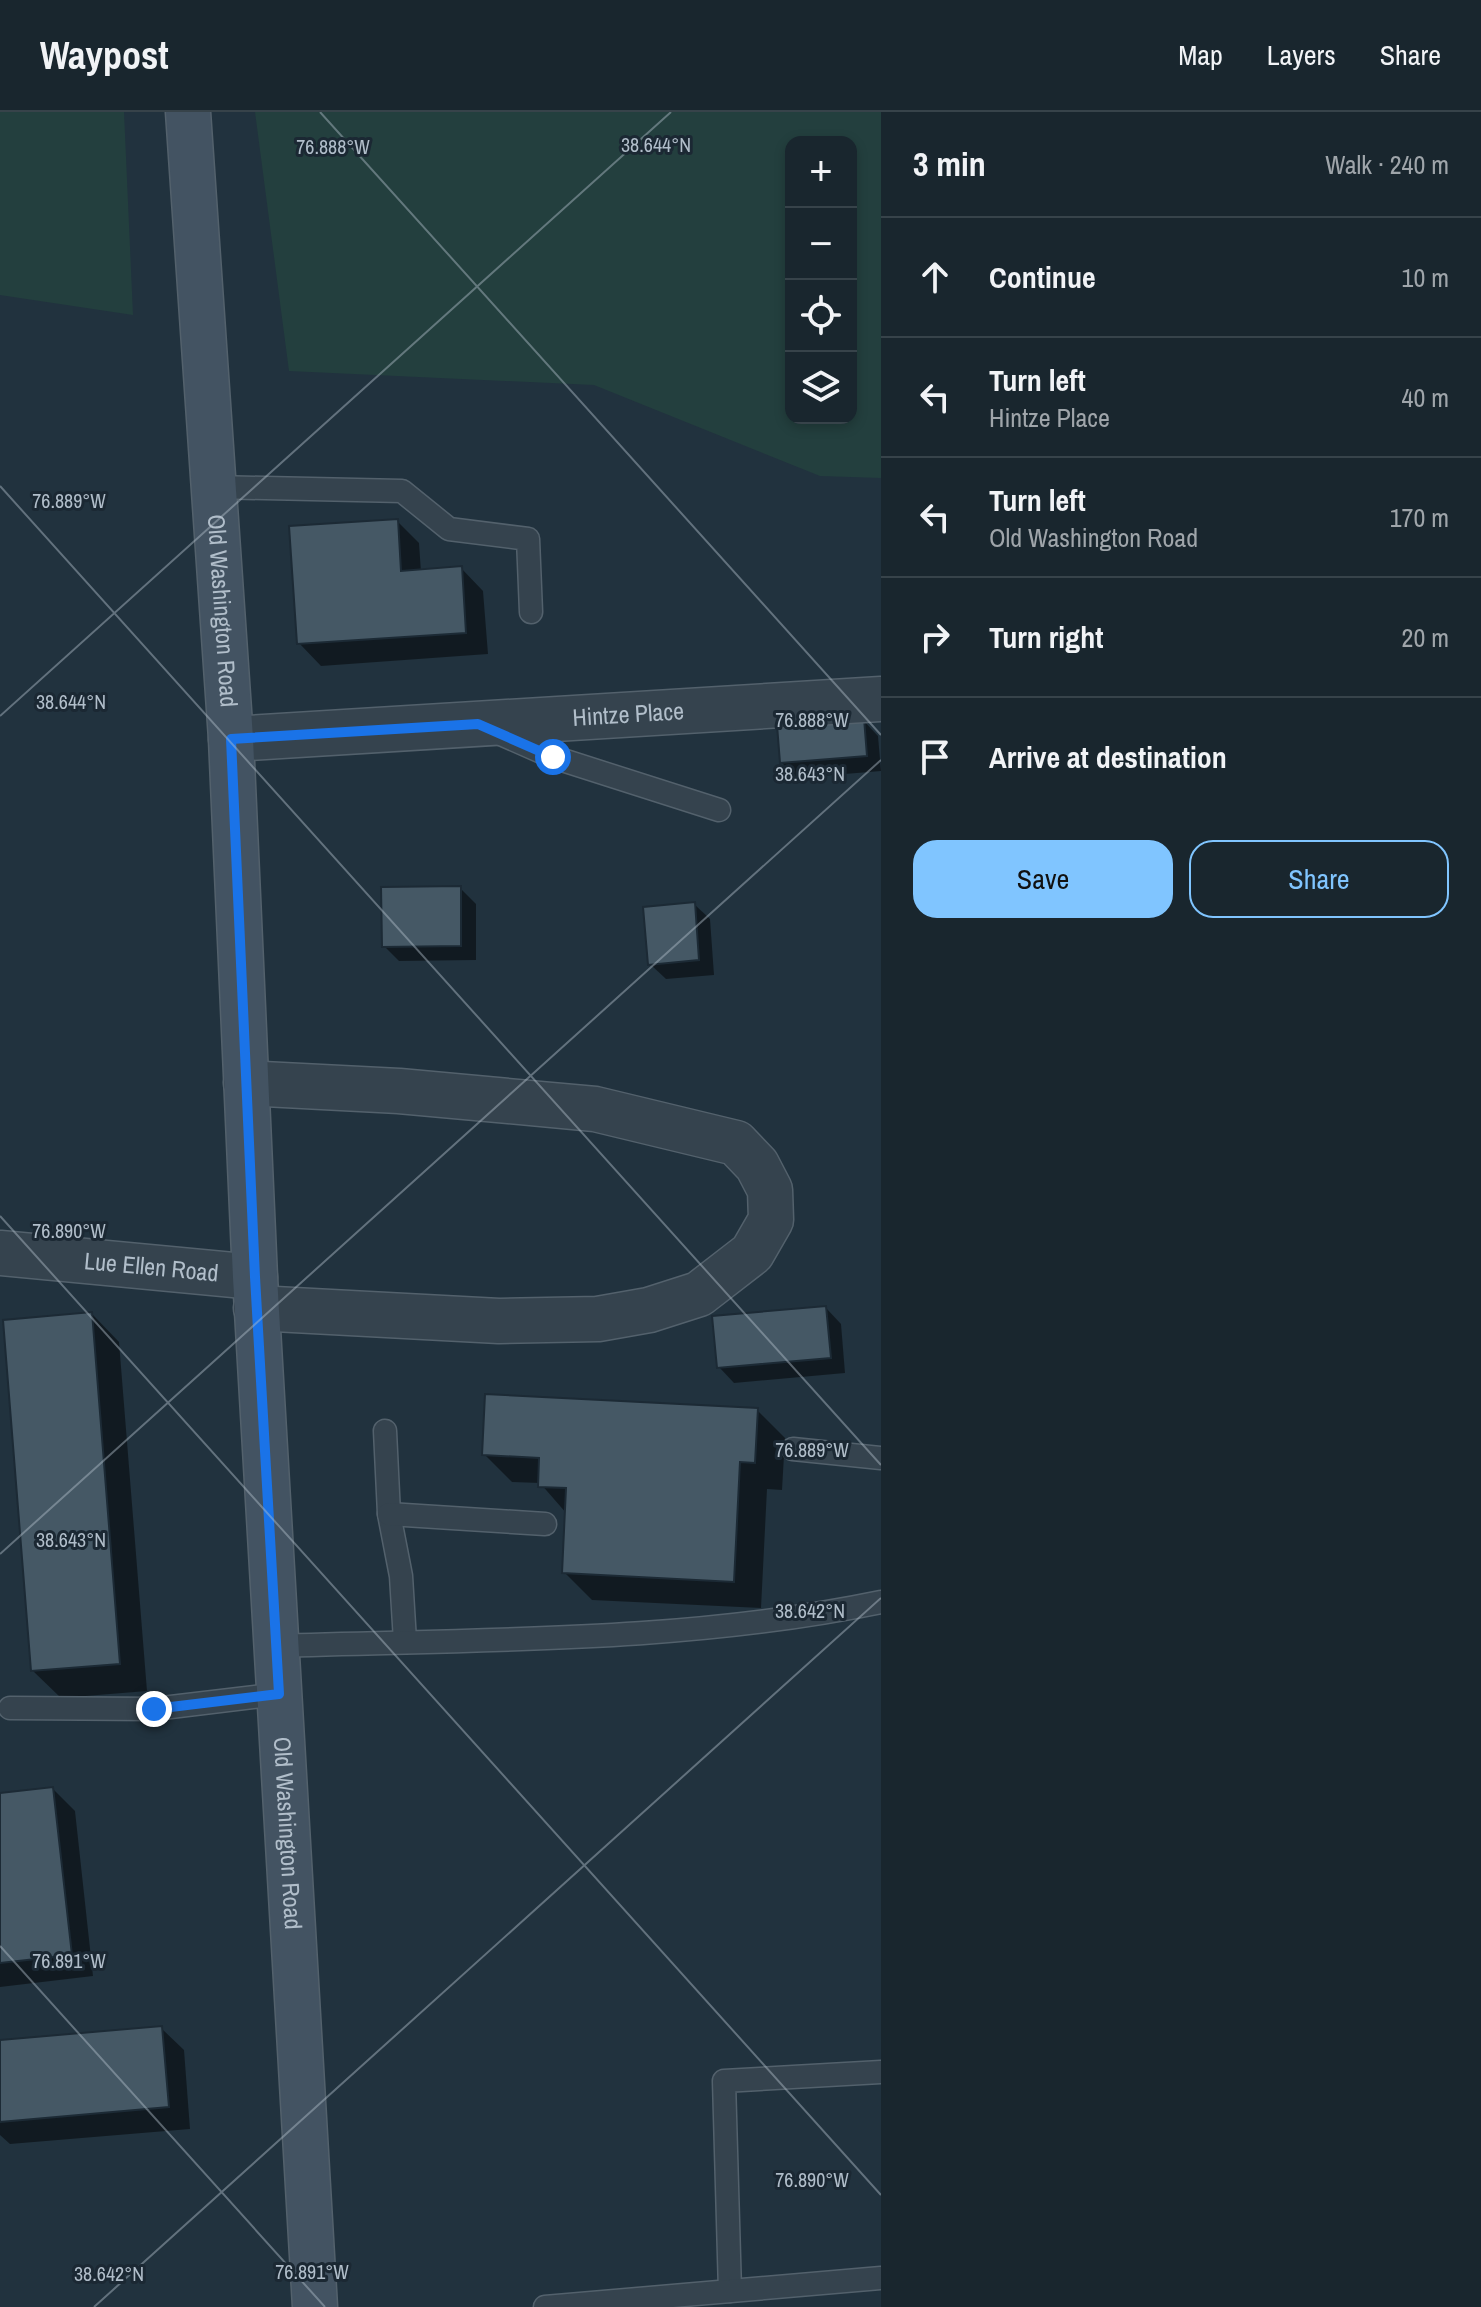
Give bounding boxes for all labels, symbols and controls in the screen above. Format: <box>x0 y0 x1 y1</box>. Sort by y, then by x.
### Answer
text: Waypost <box>40 30 169 81</box>
text: Map <box>1178 36 1223 74</box>
text: Layers <box>1267 36 1336 74</box>
text: Share <box>1380 36 1441 74</box>
text: 38.644°N <box>621 131 691 158</box>
text: 76.888°W <box>296 133 370 160</box>
map controls <box>785 136 857 424</box>
button: + <box>785 136 857 208</box>
text: 3 min <box>913 141 986 187</box>
text: Walk · 240 m <box>1325 147 1449 182</box>
button: − <box>785 208 857 280</box>
icon: ahead <box>913 255 957 299</box>
text: Continue <box>989 257 1096 297</box>
text: 10 m <box>1402 260 1449 295</box>
button: locate <box>785 280 857 352</box>
button: layers <box>785 352 857 424</box>
text: Turn left <box>989 360 1086 400</box>
icon: left <box>913 375 957 419</box>
text: 40 m <box>1402 380 1449 415</box>
text: Hintze Place <box>989 400 1110 435</box>
text: Turn left <box>989 480 1086 520</box>
text: 76.889°W <box>32 487 106 514</box>
icon: left <box>913 495 957 539</box>
text: 170 m <box>1390 500 1449 535</box>
street label: Old Washington Road <box>201 513 246 708</box>
text: Old Washington Road <box>989 520 1198 555</box>
icon: right <box>913 615 957 659</box>
text: Turn right <box>989 617 1103 657</box>
text: 20 m <box>1402 620 1449 655</box>
text: 38.644°N <box>36 688 106 715</box>
street label: Hintze Place <box>571 694 685 733</box>
text: 76.888°W <box>775 706 849 733</box>
icon: arrive <box>913 735 957 779</box>
text: Arrive at destination <box>989 737 1227 777</box>
route start <box>535 739 571 775</box>
text: 38.643°N <box>775 760 845 787</box>
button: Save <box>913 840 1173 918</box>
button: Share <box>1189 840 1449 918</box>
text: 76.890°W <box>32 1217 106 1244</box>
street label: Lue Ellen Road <box>83 1244 220 1288</box>
text: 76.889°W <box>775 1436 849 1463</box>
text: 38.643°N <box>36 1526 106 1553</box>
text: 38.642°N <box>775 1597 845 1624</box>
route end <box>136 1691 172 1727</box>
street label: Old Washington Road <box>267 1736 310 1930</box>
text: 76.891°W <box>32 1947 106 1974</box>
text: 76.890°W <box>775 2166 849 2193</box>
text: 76.891°W <box>275 2258 349 2285</box>
text: 38.642°N <box>74 2260 144 2287</box>

